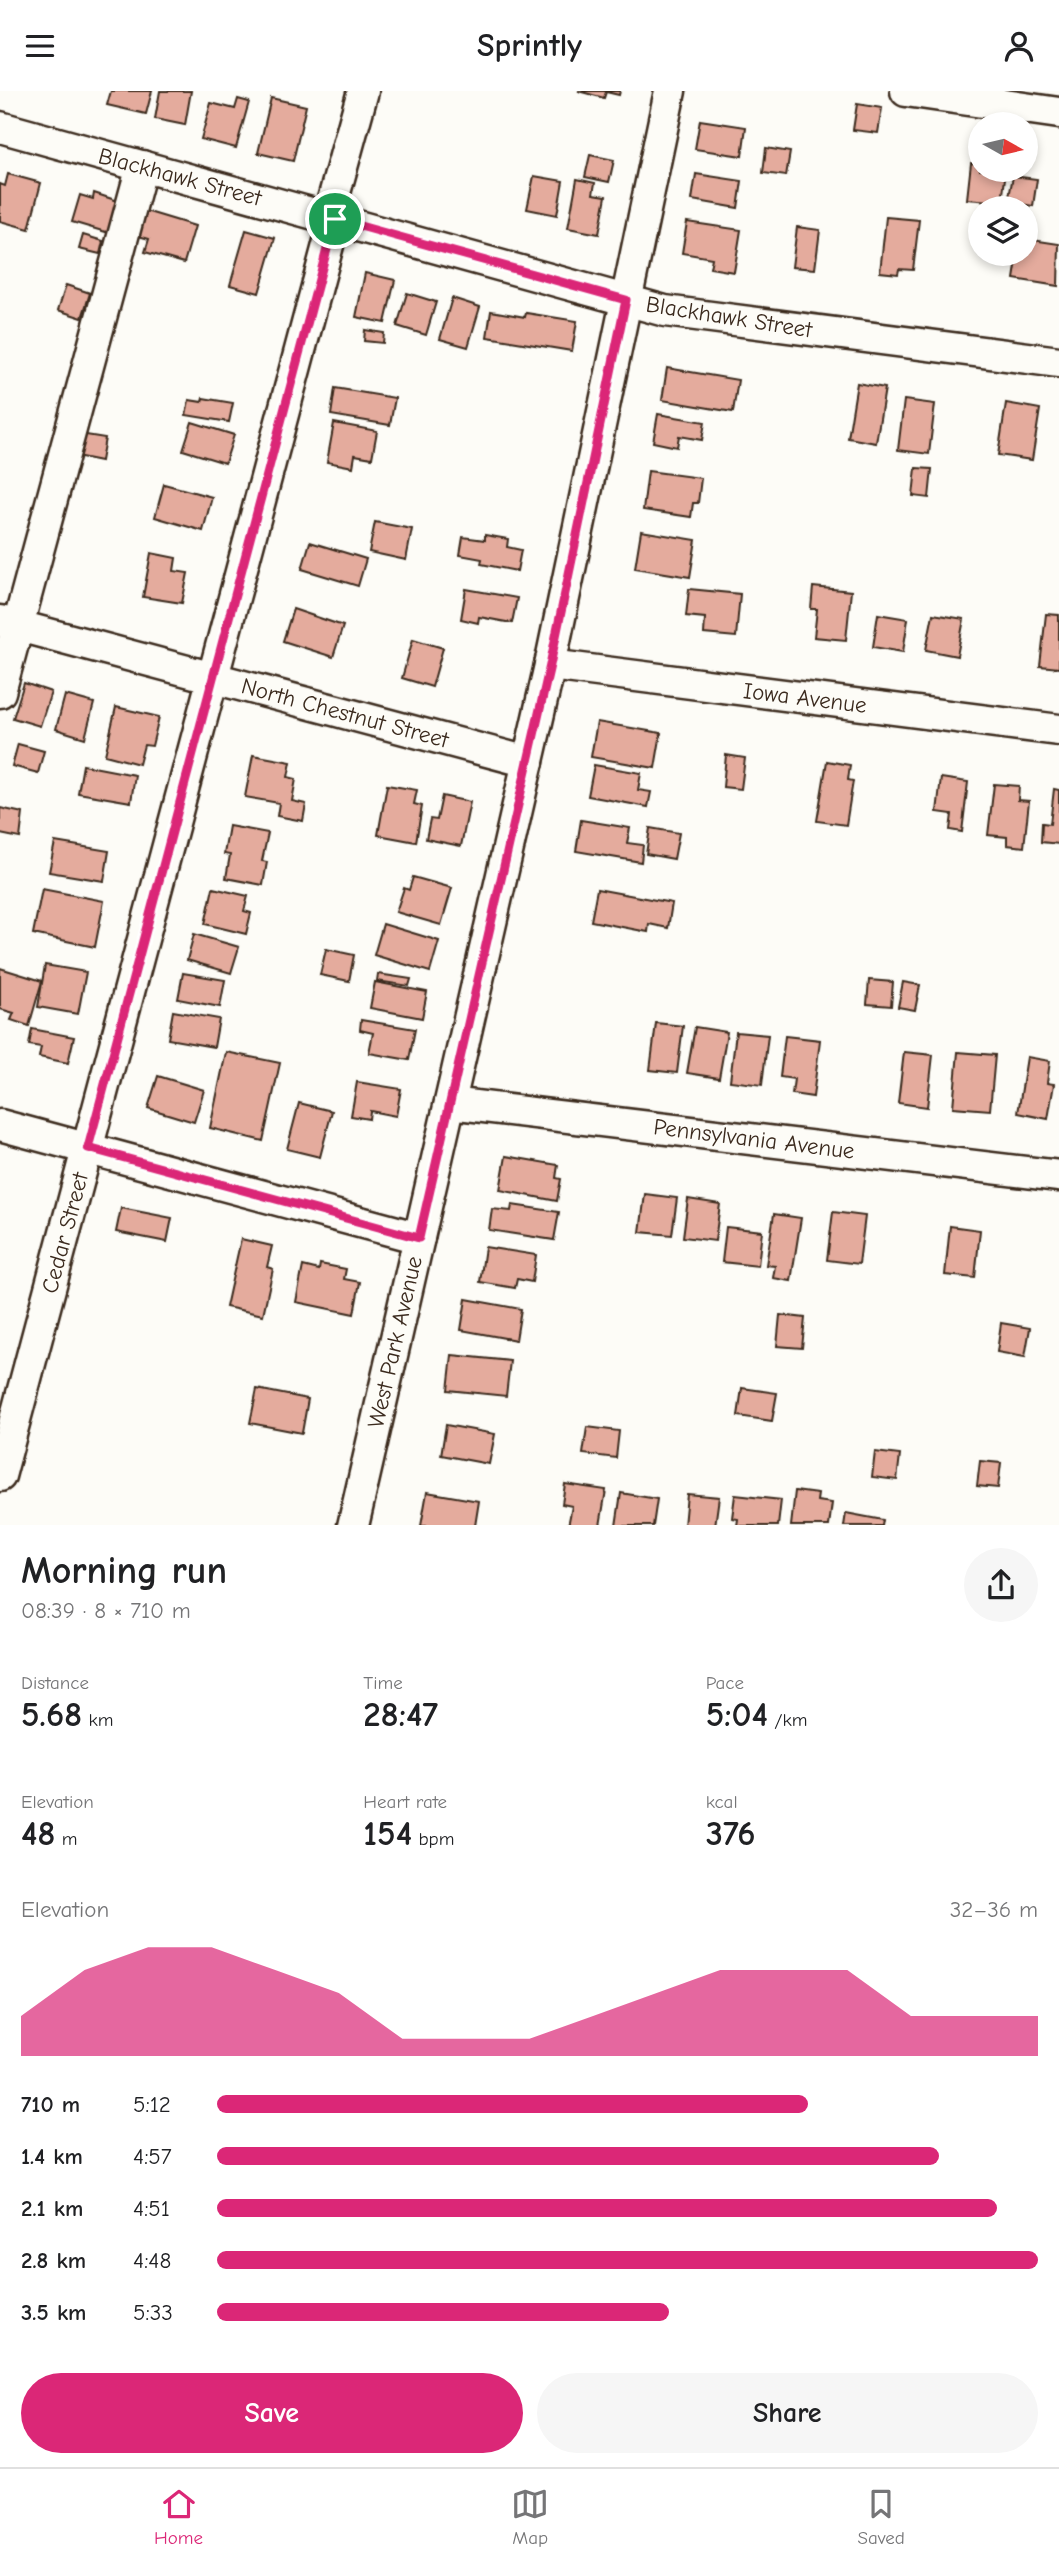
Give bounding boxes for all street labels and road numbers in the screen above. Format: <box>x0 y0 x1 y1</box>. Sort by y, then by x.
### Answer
street label: Blackhawk Street <box>95 142 266 212</box>
street label: Blackhawk Street <box>644 291 815 344</box>
street label: North Chestnut Street <box>238 672 453 754</box>
street label: Iowa Avenue <box>742 677 868 719</box>
street label: Pennsylvania Avenue <box>652 1113 856 1165</box>
street label: Cedar Street <box>36 1168 94 1296</box>
street label: West Park Avenue <box>362 1253 428 1431</box>

